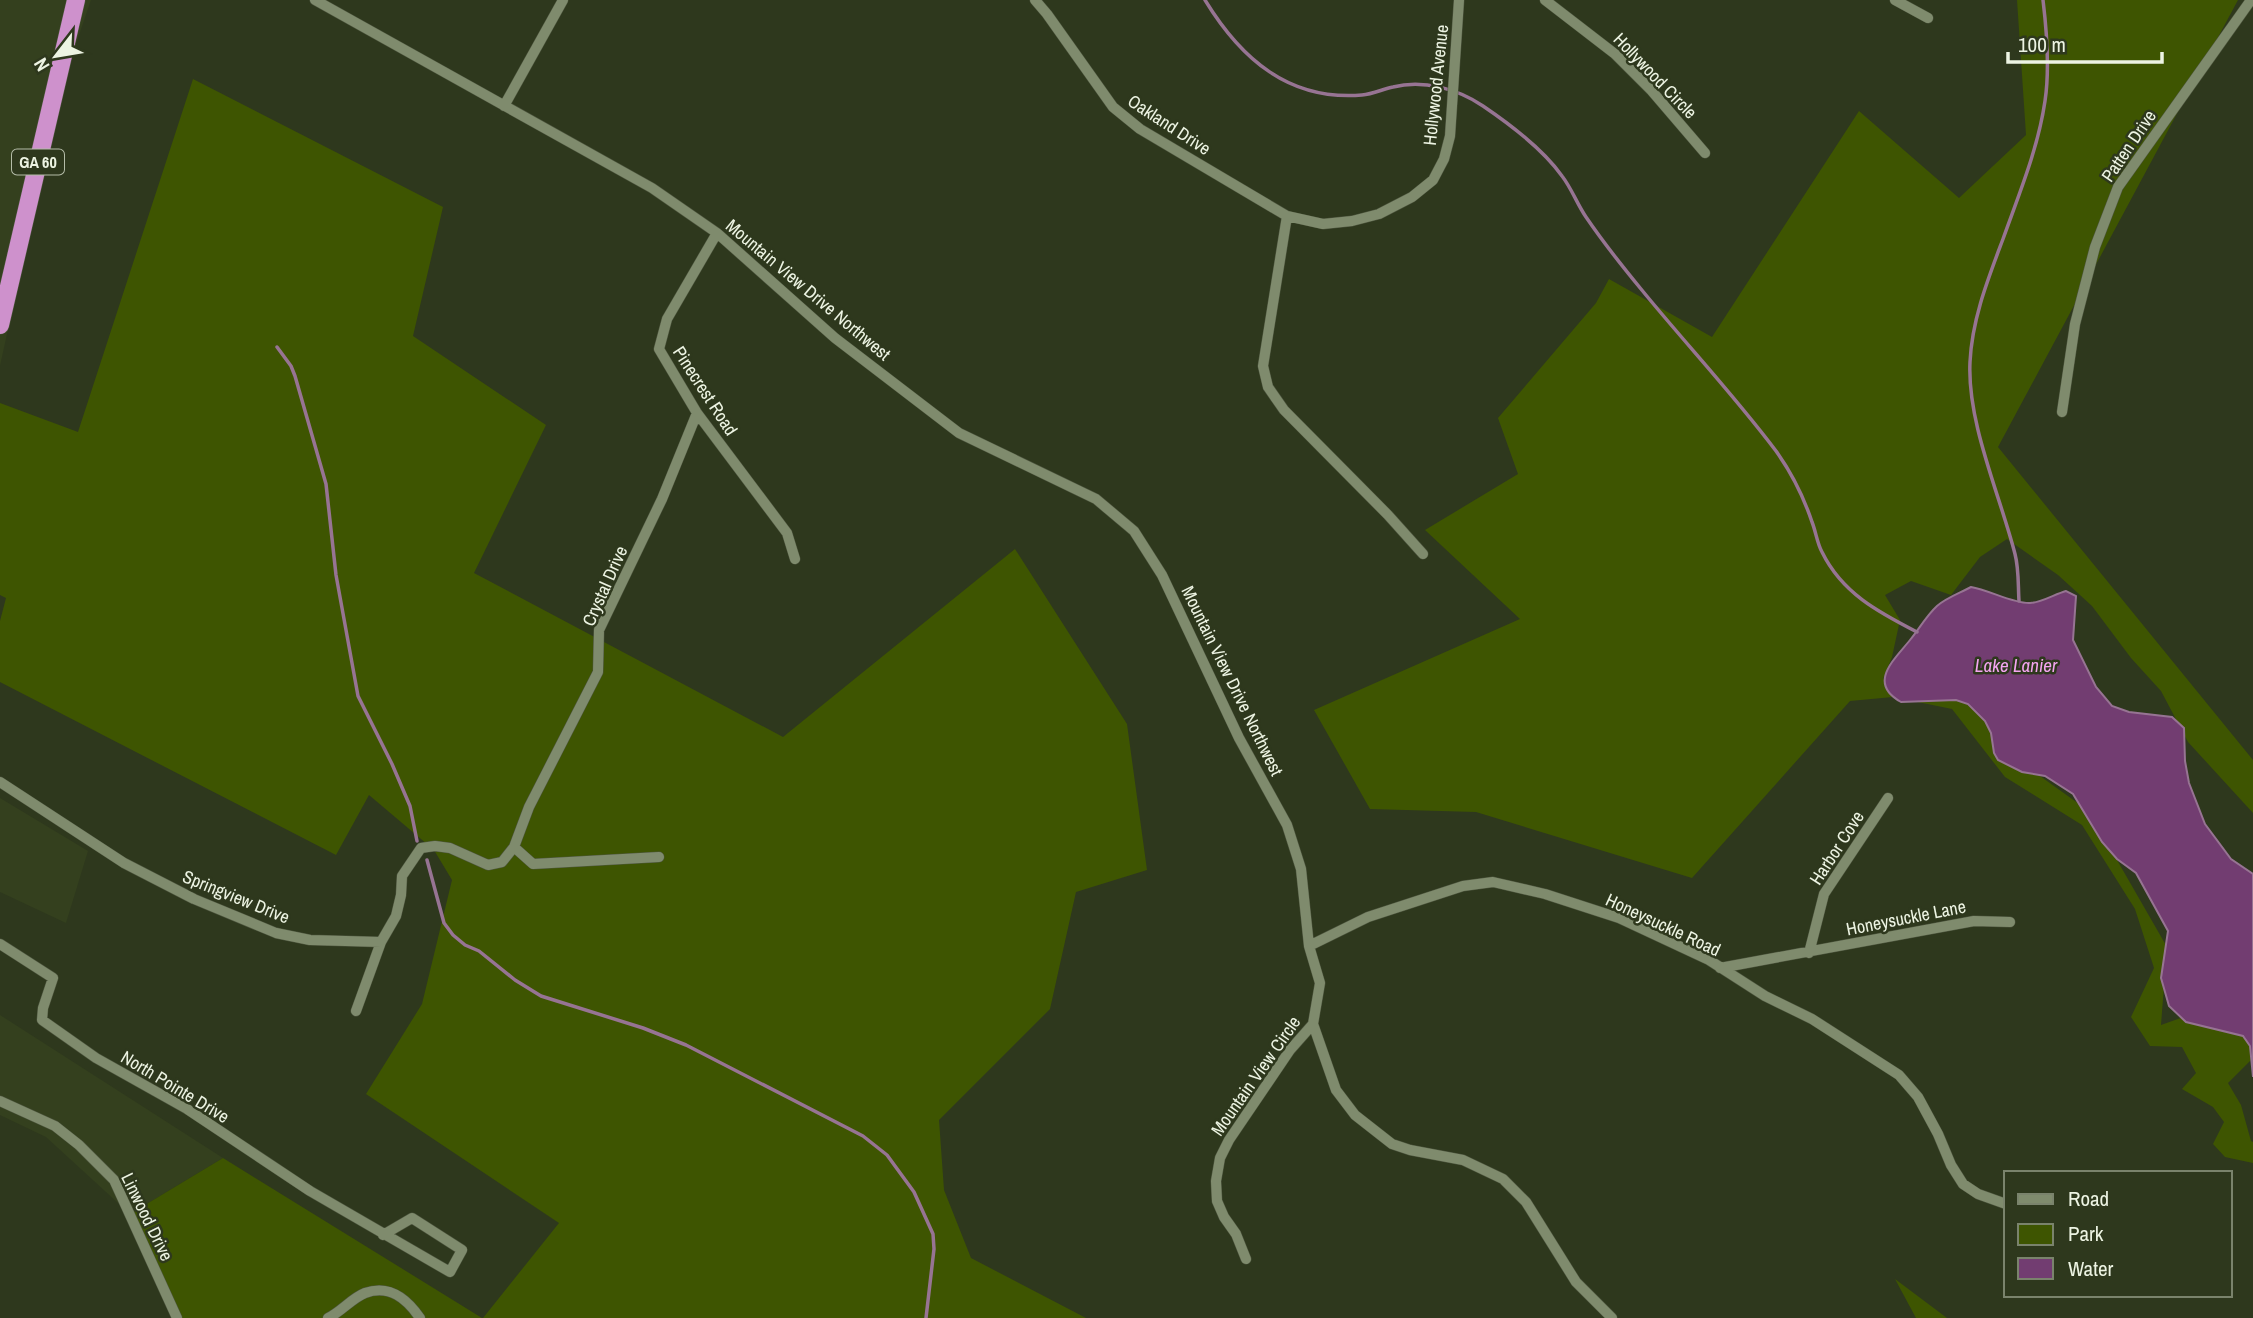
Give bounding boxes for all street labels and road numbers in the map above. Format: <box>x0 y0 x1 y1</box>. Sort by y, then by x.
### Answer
street label: Hollywood Avenue <box>1417 23 1454 147</box>
street label: Hollywood Circle <box>1608 27 1703 124</box>
street label: Oakland Drive <box>1123 88 1216 161</box>
street label: Patten Drive <box>2095 105 2162 187</box>
road number: GA 60 <box>12 150 64 174</box>
street label: Mountain View Drive Northwest <box>721 213 896 366</box>
street label: Pinecrest Road <box>667 341 744 440</box>
street label: Crystal Drive <box>576 542 633 630</box>
street label: Mountain View Drive Northwest <box>1176 582 1289 780</box>
street label: Harbor Cove <box>1803 806 1870 890</box>
street label: Springview Drive <box>179 864 293 929</box>
street label: Honeysuckle Road <box>1602 887 1725 962</box>
street label: Honeysuckle Lane <box>1844 894 1968 941</box>
street label: Mountain View Circle <box>1205 1011 1306 1141</box>
street label: North Pointe Drive <box>116 1044 234 1129</box>
street label: Linwood Drive <box>115 1169 180 1265</box>

